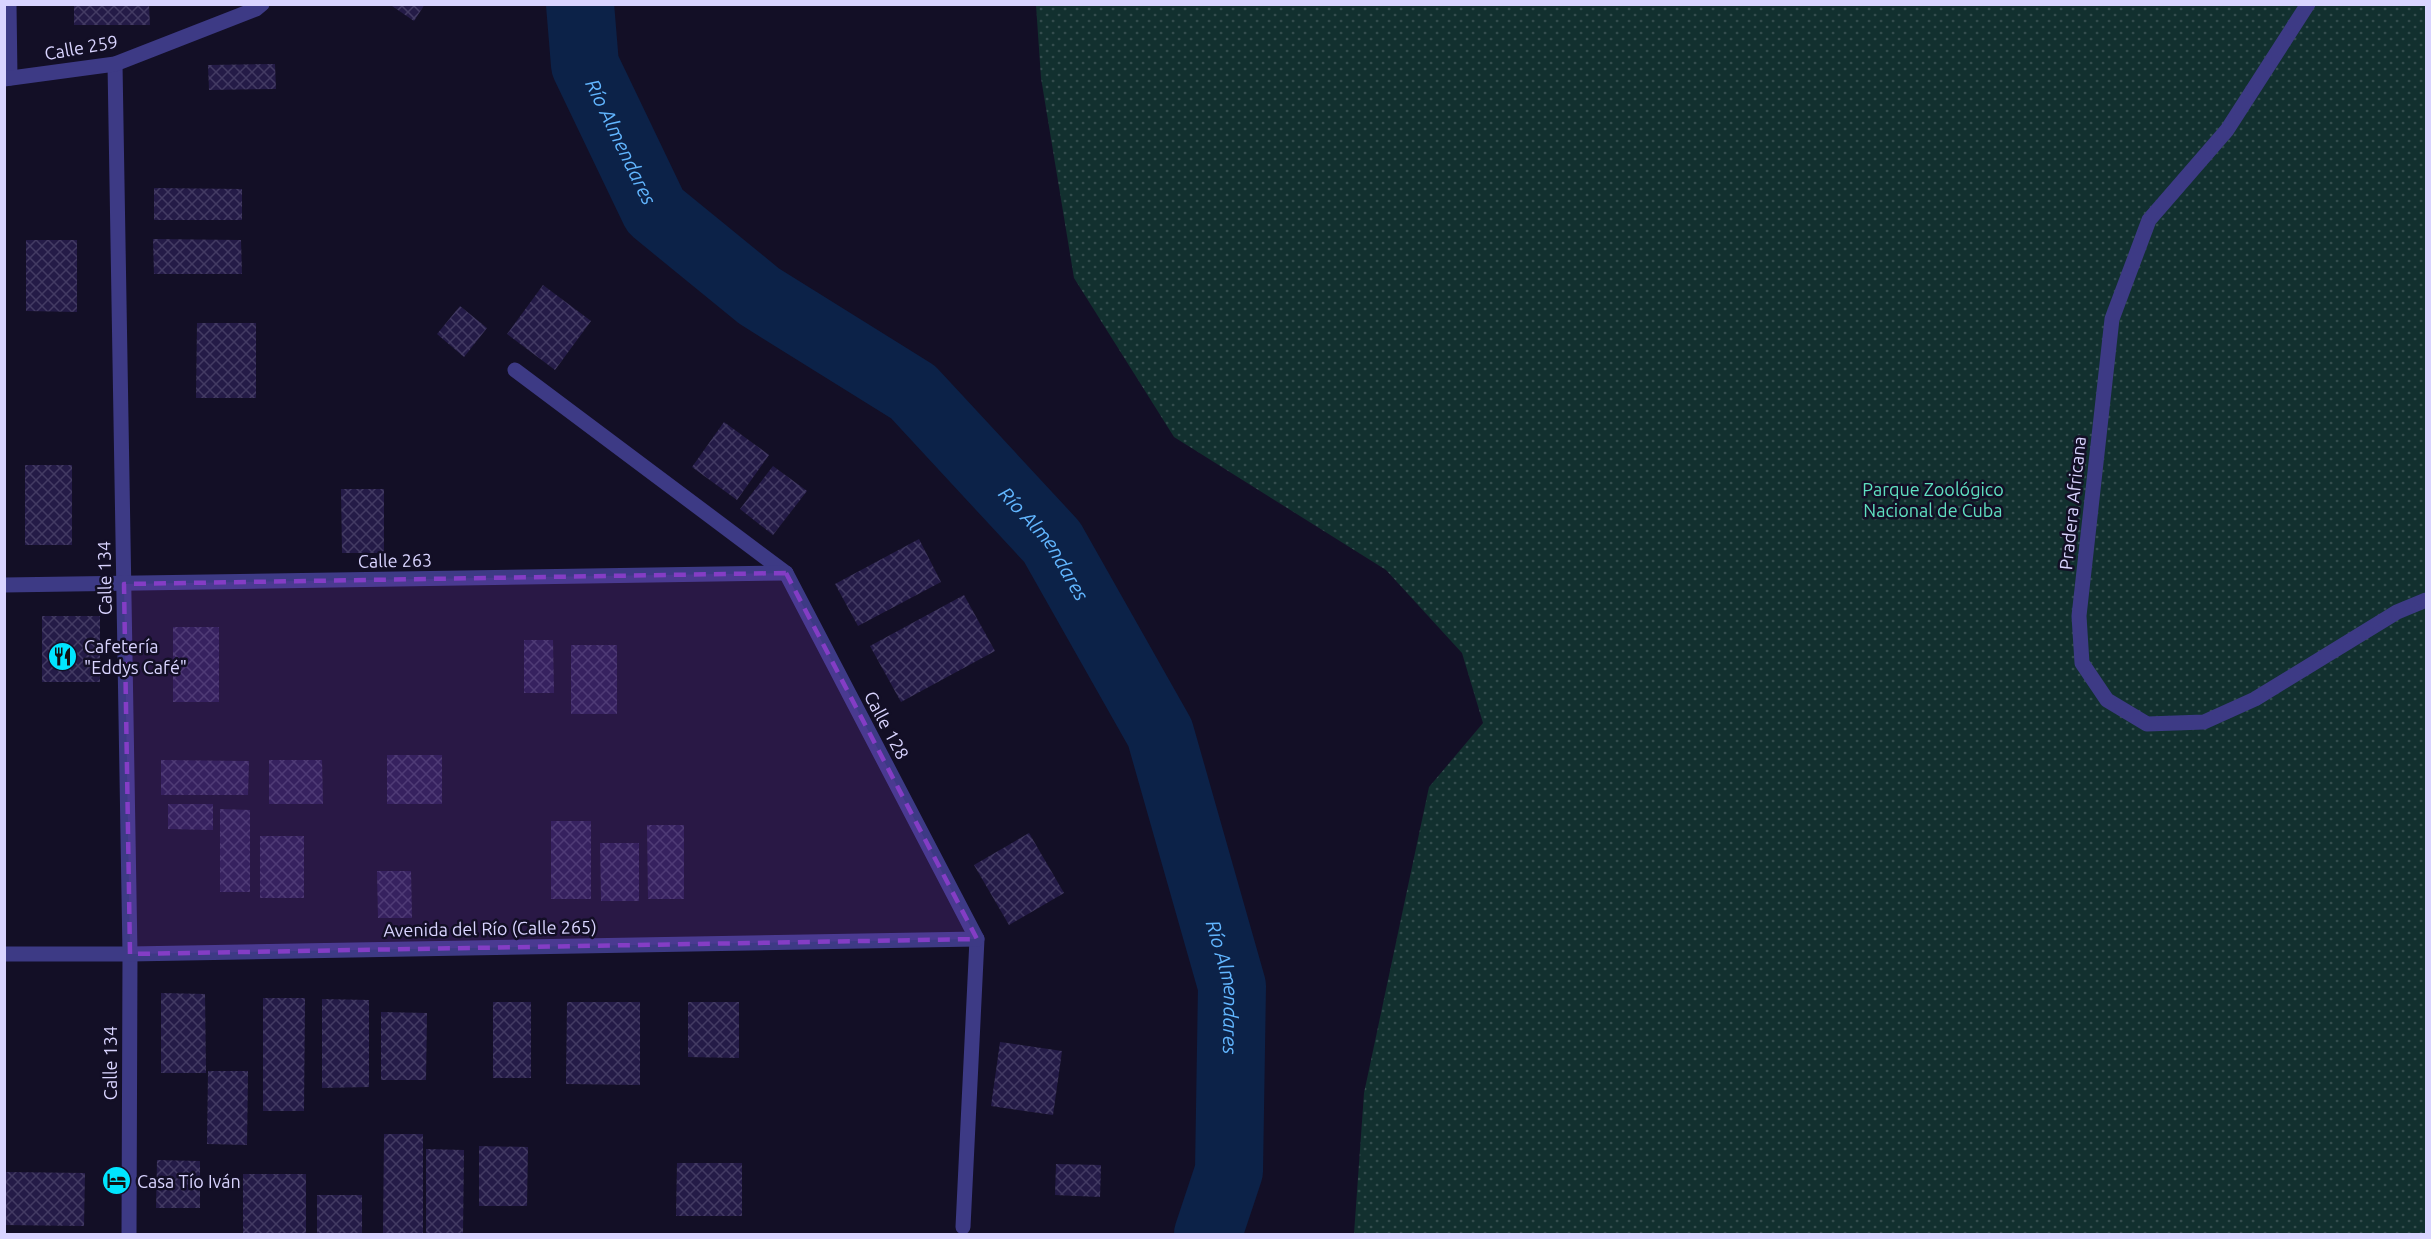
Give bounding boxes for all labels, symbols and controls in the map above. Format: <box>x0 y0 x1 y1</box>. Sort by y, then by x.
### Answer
street label: Calle 259 <box>43 31 119 63</box>
water label: Río Almendares <box>582 75 662 209</box>
street label: Pradera Africana <box>2055 435 2089 571</box>
park label: Parque Zoológico Nacional de Cuba <box>1862 479 2004 520</box>
water label: Río Almendares <box>995 481 1094 605</box>
street label: Calle 134 <box>93 541 115 615</box>
street label: Calle 263 <box>358 549 432 571</box>
place label: Cafetería "Eddys Café" <box>84 636 187 677</box>
restaurant icon: Cafetería "Eddys Café" <box>47 640 79 672</box>
street label: Calle 128 <box>861 688 913 762</box>
street label: Avenida del Río (Calle 265) <box>383 916 597 941</box>
water label: Río Almendares <box>1202 917 1244 1055</box>
street label: Calle 134 <box>100 1026 120 1100</box>
hotel icon: Casa Tío Iván <box>100 1165 132 1197</box>
place label: Casa Tío Iván <box>137 1171 241 1191</box>

